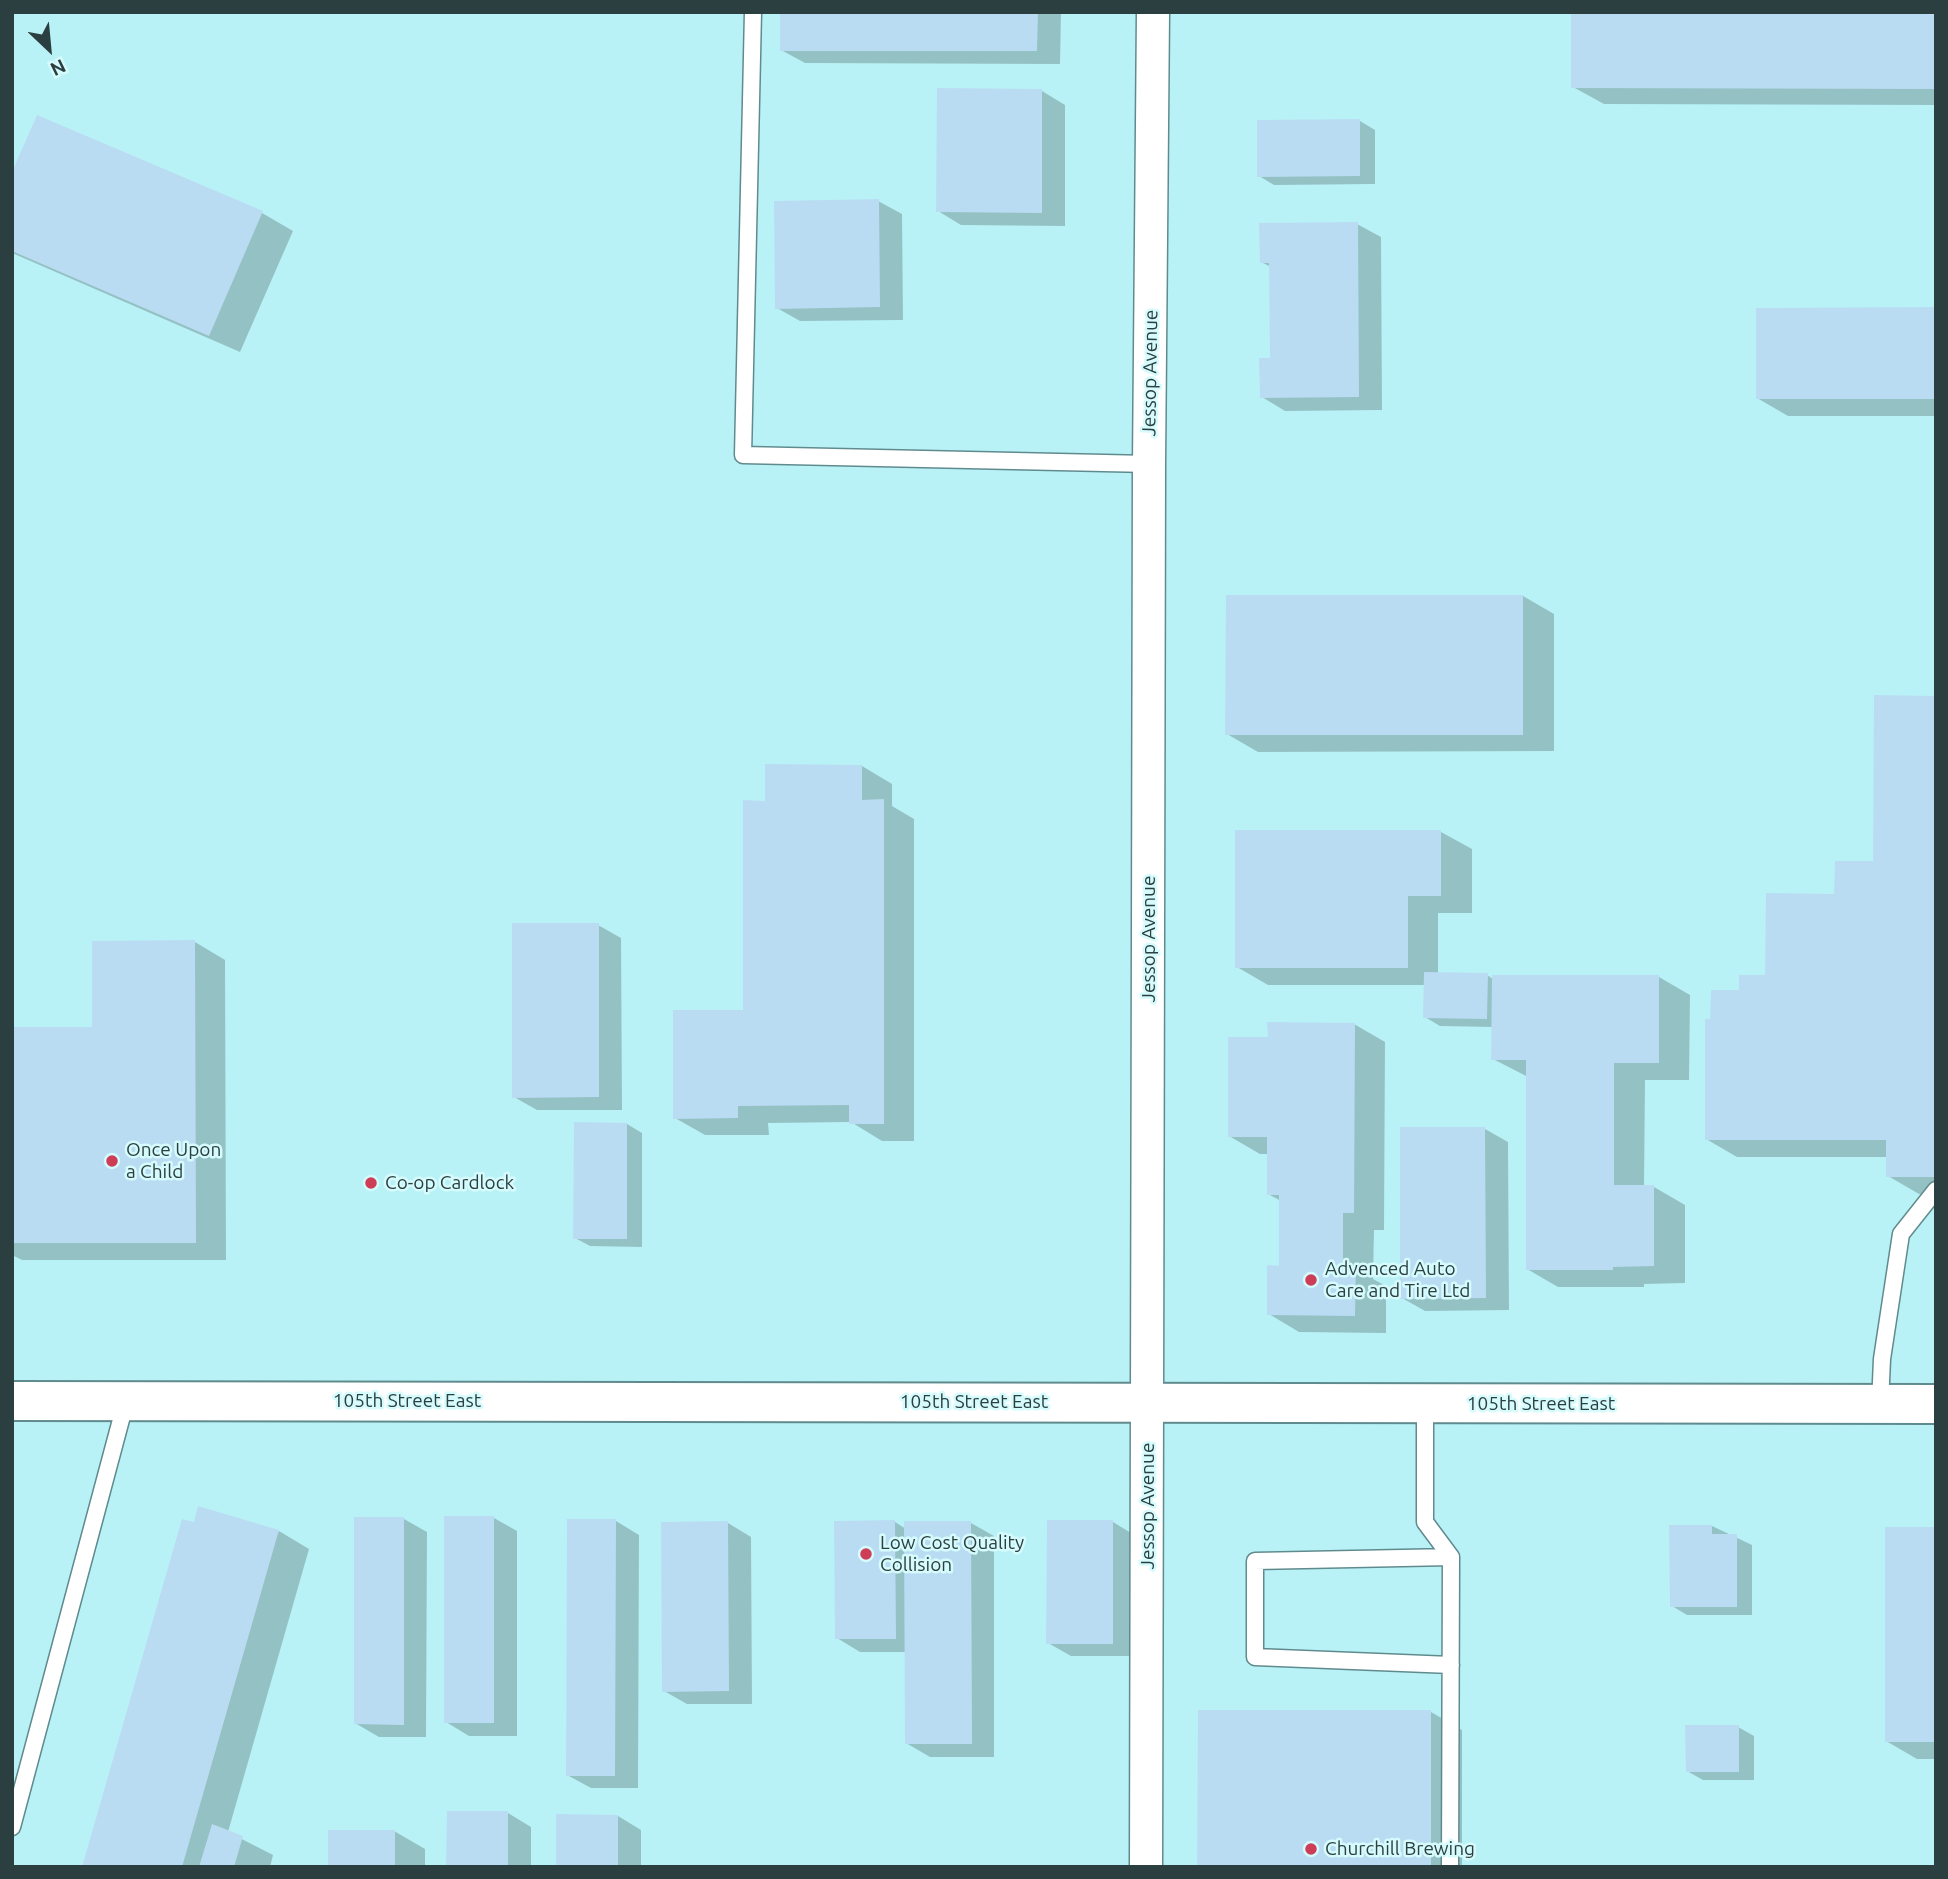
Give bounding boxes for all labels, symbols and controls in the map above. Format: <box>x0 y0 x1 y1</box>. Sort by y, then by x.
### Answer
north arrow <box>14 14 84 84</box>
text: N <box>47 55 69 81</box>
street label: Jessop Avenue <box>1137 309 1163 437</box>
street label: Jessop Avenue <box>1138 876 1160 1002</box>
place label: Once Upon a Child <box>126 1139 221 1183</box>
marker: Once Upon a Child <box>104 1153 120 1169</box>
place label: Co-op Cardlock <box>385 1172 514 1194</box>
marker: Co-op Cardlock <box>363 1175 379 1191</box>
place label: Advenced Auto Care and Tire Ltd <box>1325 1258 1470 1302</box>
marker: Advenced Auto Care and Tire Ltd <box>1303 1272 1319 1288</box>
street label: 105th Street East <box>333 1390 481 1412</box>
street label: 105th Street East <box>900 1391 1048 1413</box>
street label: 105th Street East <box>1467 1393 1615 1415</box>
street label: Jessop Avenue <box>1137 1443 1159 1569</box>
place label: Low Cost Quality Collision <box>880 1532 1024 1576</box>
marker: Low Cost Quality Collision <box>858 1546 874 1562</box>
place label: Churchill Brewing <box>1325 1838 1475 1860</box>
marker: Churchill Brewing <box>1303 1841 1319 1857</box>

